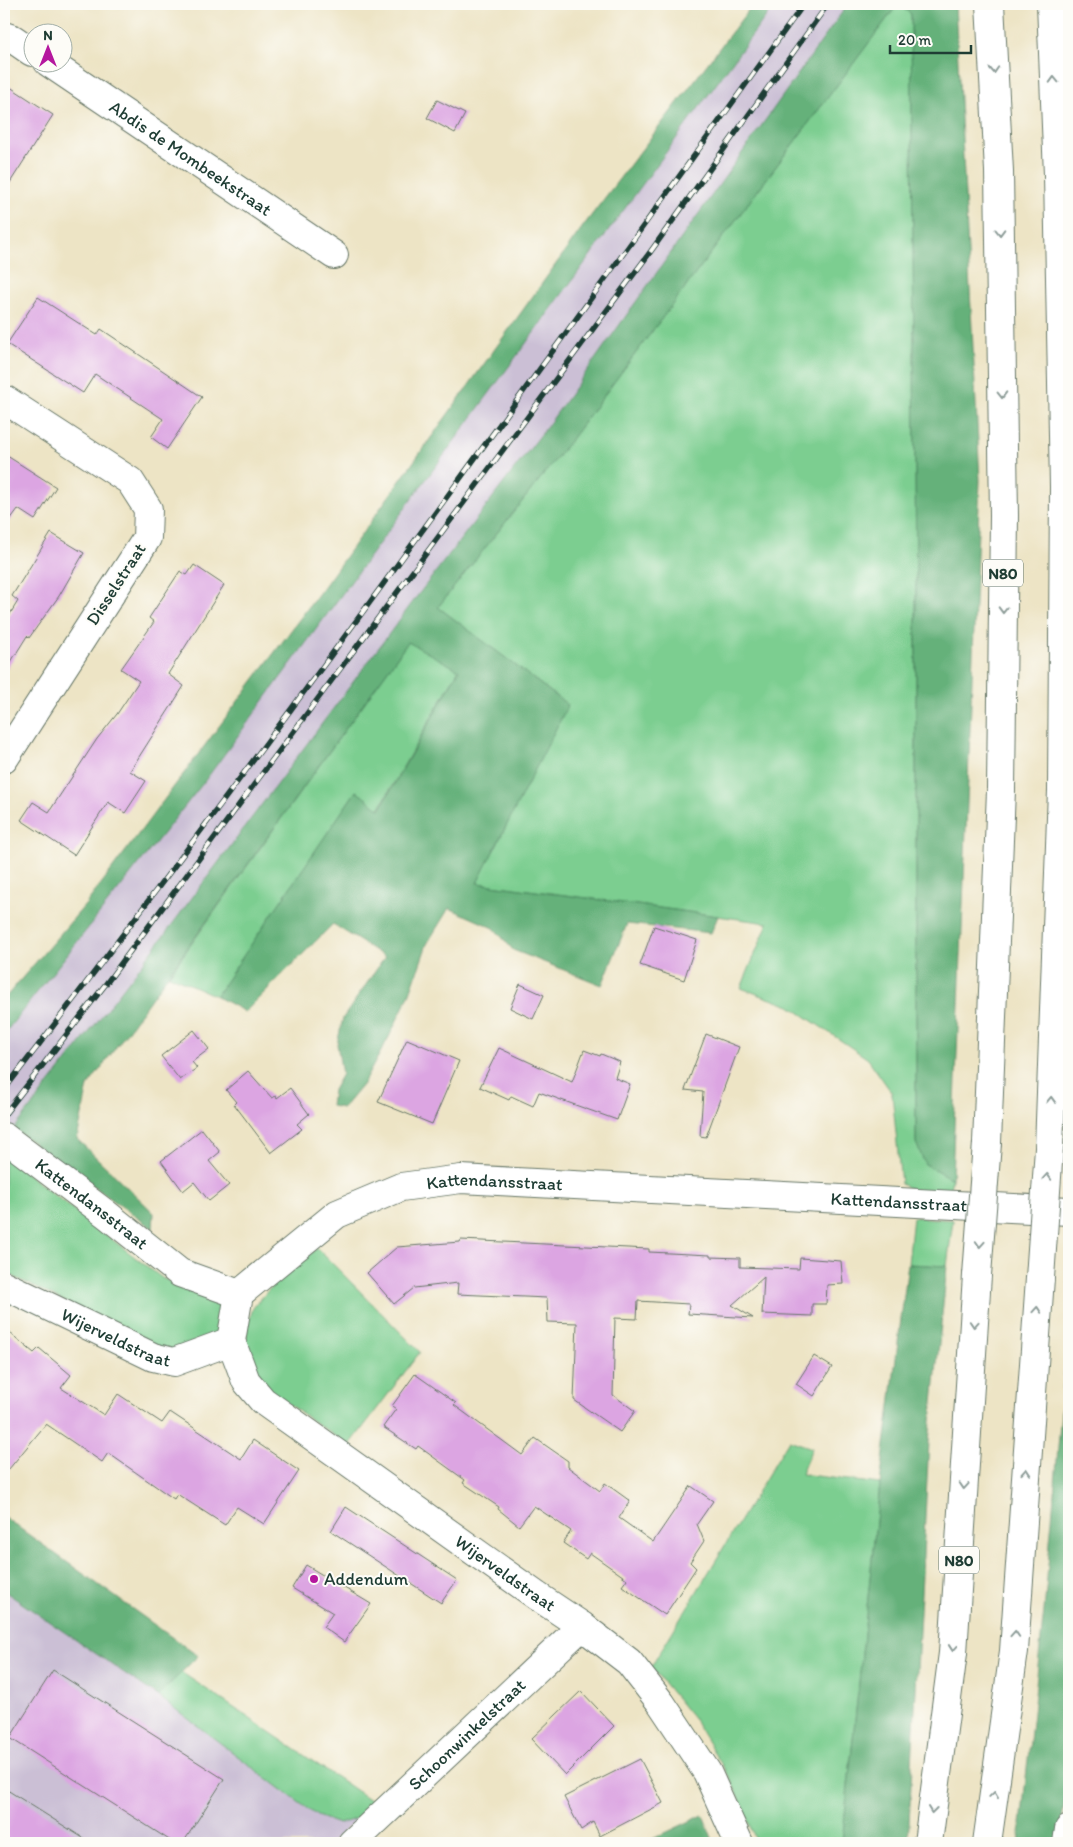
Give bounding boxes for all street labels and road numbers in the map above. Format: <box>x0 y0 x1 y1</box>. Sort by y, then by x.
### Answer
street label: Abdis de Mombeekstraat <box>105 96 276 221</box>
street label: Disselstraat <box>81 539 151 629</box>
road number: N80 <box>983 560 1023 586</box>
street label: Kattendansstraat <box>31 1153 153 1254</box>
street label: Kattendansstraat <box>425 1168 563 1195</box>
street label: Kattendansstraat <box>830 1187 968 1217</box>
street label: Wijerveldstraat <box>58 1303 173 1372</box>
street label: Wijerveldstraat <box>451 1530 560 1616</box>
road number: N80 <box>939 1546 979 1574</box>
street label: Schoonwinkelstraat <box>404 1674 530 1795</box>

